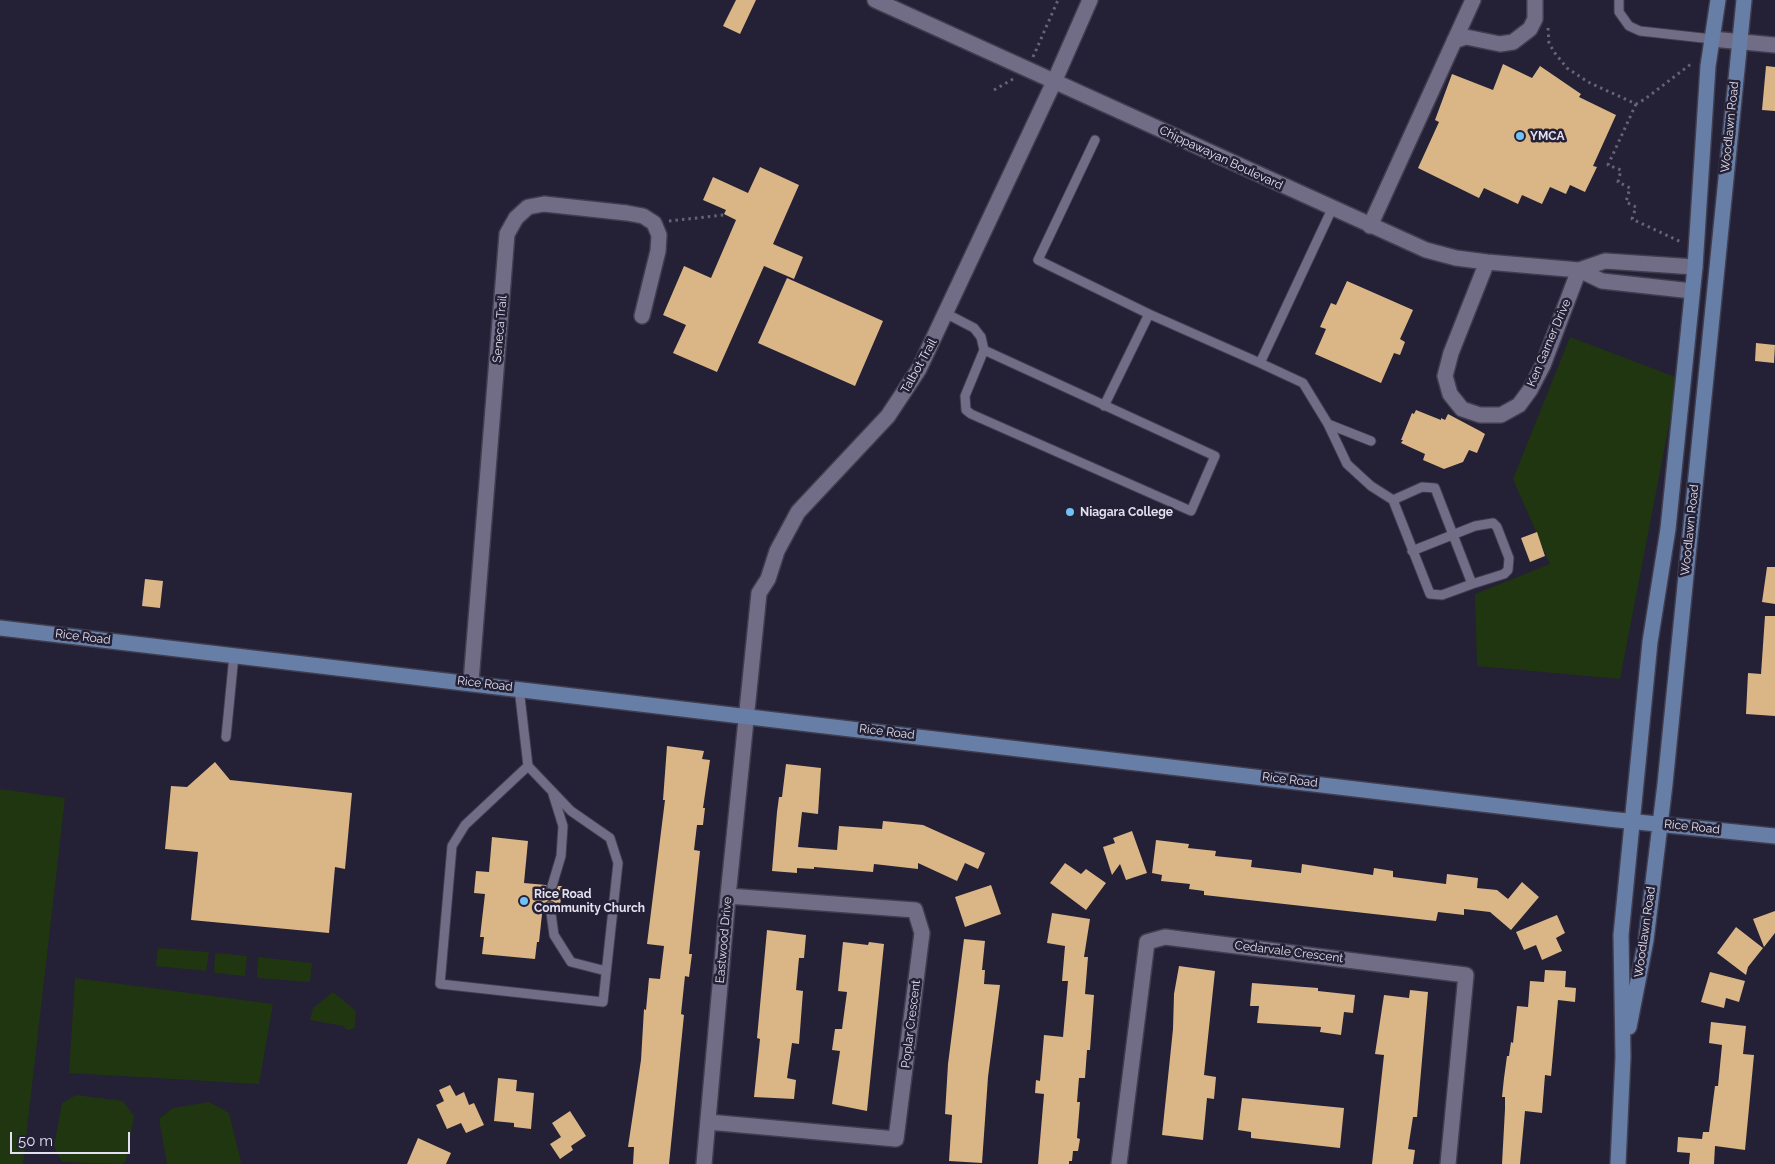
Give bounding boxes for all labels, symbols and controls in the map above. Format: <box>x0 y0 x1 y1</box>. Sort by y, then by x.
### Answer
street label: Woodlawn Road <box>1718 81 1742 173</box>
street label: Chippawayan Boulevard <box>1157 123 1285 193</box>
place label: YMCA <box>1530 129 1564 143</box>
marker: YMCA <box>1514 130 1526 142</box>
street label: Seneca Trail <box>490 295 510 363</box>
street label: Ken Garner Drive <box>1524 297 1574 389</box>
street label: Talbot Trail <box>898 336 940 396</box>
street label: Woodlawn Road <box>1678 484 1702 576</box>
place label: Niagara College <box>1080 505 1173 519</box>
marker: Niagara College <box>1064 506 1076 518</box>
street label: Rice Road <box>54 626 112 648</box>
street label: Rice Road <box>456 673 514 695</box>
street label: Rice Road <box>858 721 916 743</box>
street label: Rice Road <box>1261 769 1319 791</box>
street label: Rice Road <box>1663 817 1721 837</box>
street label: Woodlawn Road <box>1631 886 1659 978</box>
place label: Rice Road Community Church <box>534 887 645 915</box>
marker: Rice Road Community Church <box>518 895 530 907</box>
street label: Eastwood Drive <box>713 896 735 984</box>
street label: Cedarvale Crescent <box>1234 938 1344 966</box>
street label: Poplar Crescent <box>898 979 924 1069</box>
scale bar <box>12 1122 132 1154</box>
text: 50 m <box>18 1132 53 1150</box>

